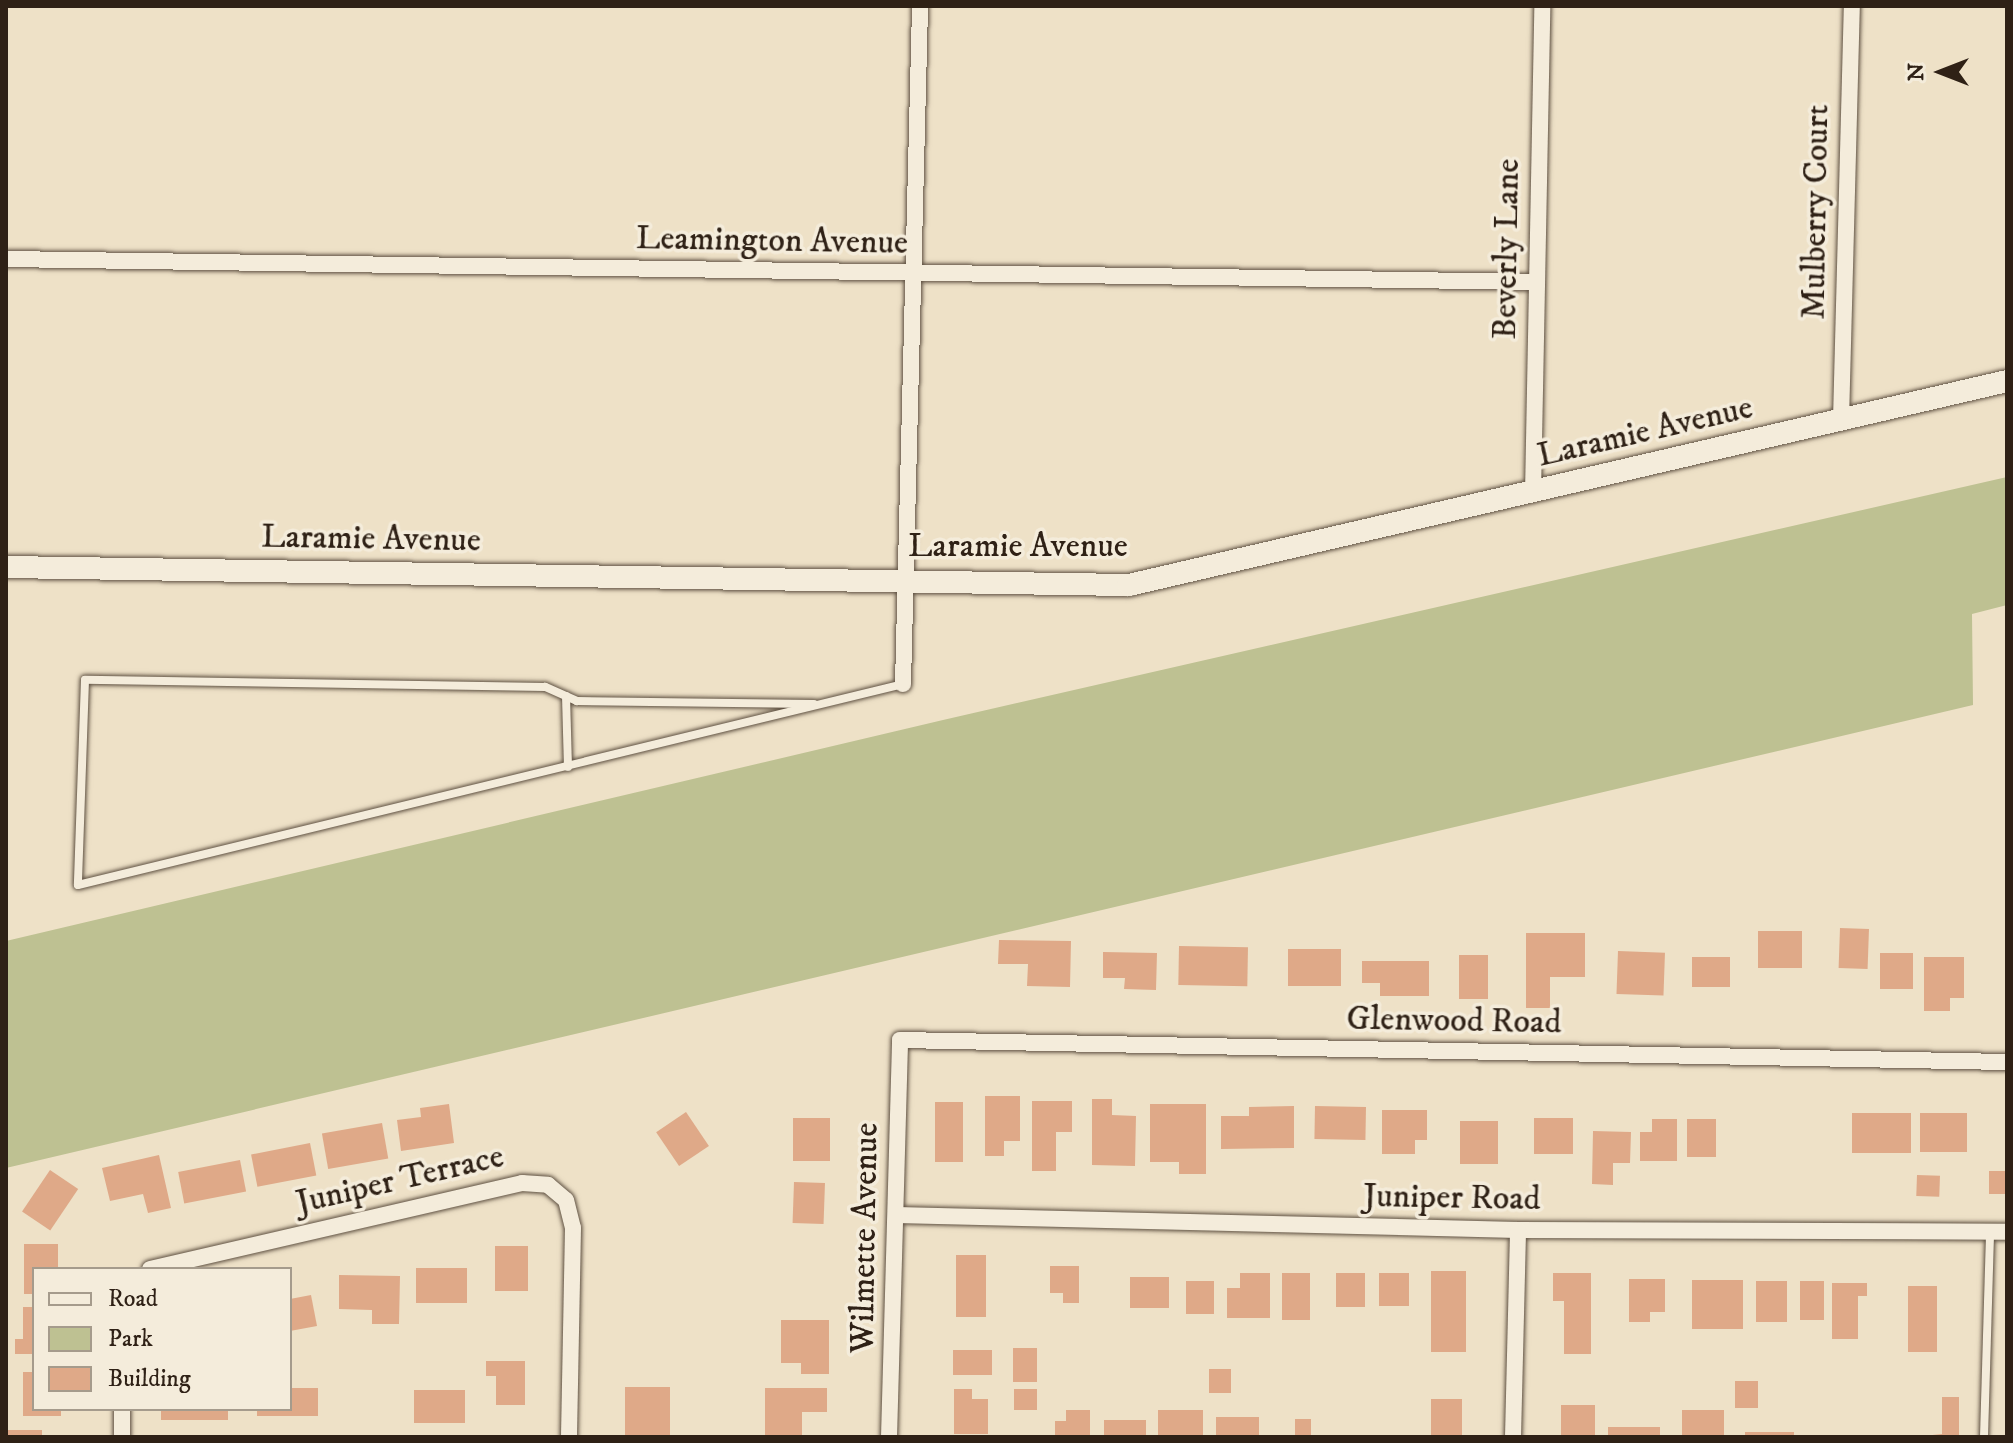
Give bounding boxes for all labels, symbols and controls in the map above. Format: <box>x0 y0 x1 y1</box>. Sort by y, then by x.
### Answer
north arrow <box>1901 32 1981 112</box>
text: N <box>1903 63 1930 81</box>
street label: Mulberry Court <box>1794 104 1838 320</box>
street label: Beverly Lane <box>1485 158 1529 340</box>
street label: Leamington Avenue <box>636 218 908 264</box>
street label: Laramie Avenue <box>1533 387 1757 477</box>
street label: Laramie Avenue <box>261 517 481 561</box>
street label: Laramie Avenue <box>908 527 1128 567</box>
street label: Glenwood Road <box>1346 999 1562 1043</box>
street label: Wilmette Avenue <box>843 1122 887 1354</box>
street label: Juniper Terrace <box>292 1136 508 1224</box>
street label: Juniper Road <box>1363 1176 1541 1220</box>
legend <box>32 1267 292 1411</box>
text: Road <box>108 1284 158 1314</box>
text: Park <box>108 1324 153 1354</box>
text: Building <box>108 1364 191 1394</box>

